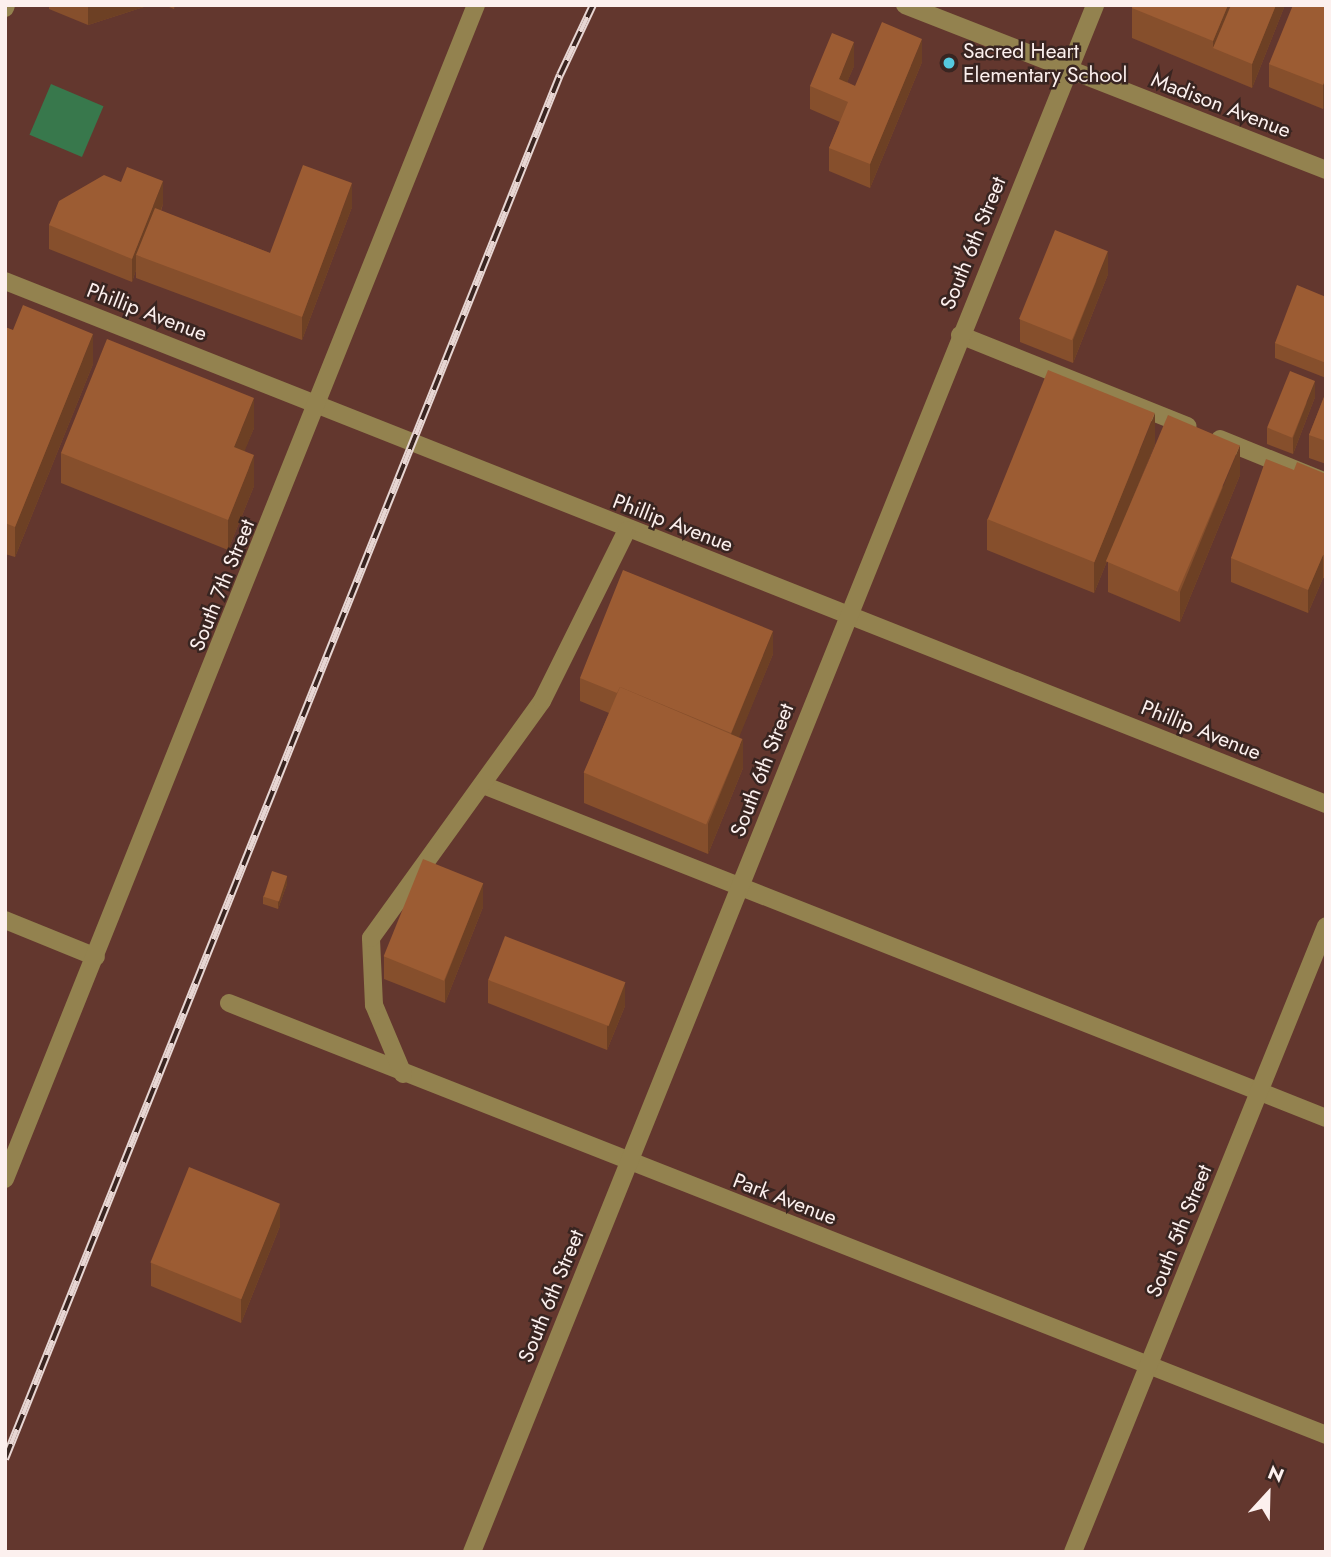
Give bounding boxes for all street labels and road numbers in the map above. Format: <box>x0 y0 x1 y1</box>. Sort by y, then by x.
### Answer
street label: Madison Avenue <box>1148 67 1294 143</box>
street label: South 6th Street <box>935 173 1011 313</box>
street label: Phillip Avenue <box>83 278 211 346</box>
street label: Phillip Avenue <box>609 489 737 557</box>
street label: South 7th Street <box>184 515 260 655</box>
street label: Phillip Avenue <box>1137 695 1265 765</box>
street label: South 6th Street <box>725 700 799 840</box>
street label: South 5th Street <box>1141 1161 1217 1301</box>
street label: Park Avenue <box>730 1168 840 1230</box>
street label: South 6th Street <box>513 1226 589 1366</box>

